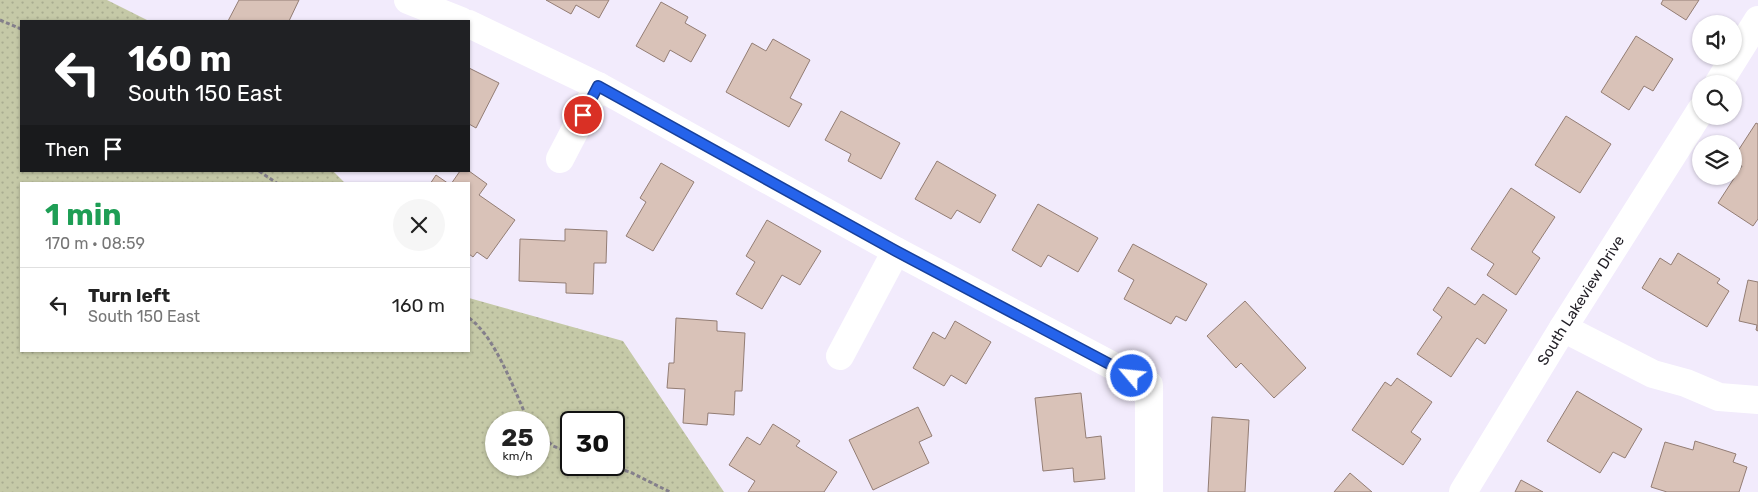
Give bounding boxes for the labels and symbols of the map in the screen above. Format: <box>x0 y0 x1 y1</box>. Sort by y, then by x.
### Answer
pin <box>562 94 604 136</box>
street label: South Lakeview Drive <box>1534 232 1628 368</box>
position arrow <box>1105 349 1157 401</box>
speed limit sign: 30 <box>560 411 625 476</box>

